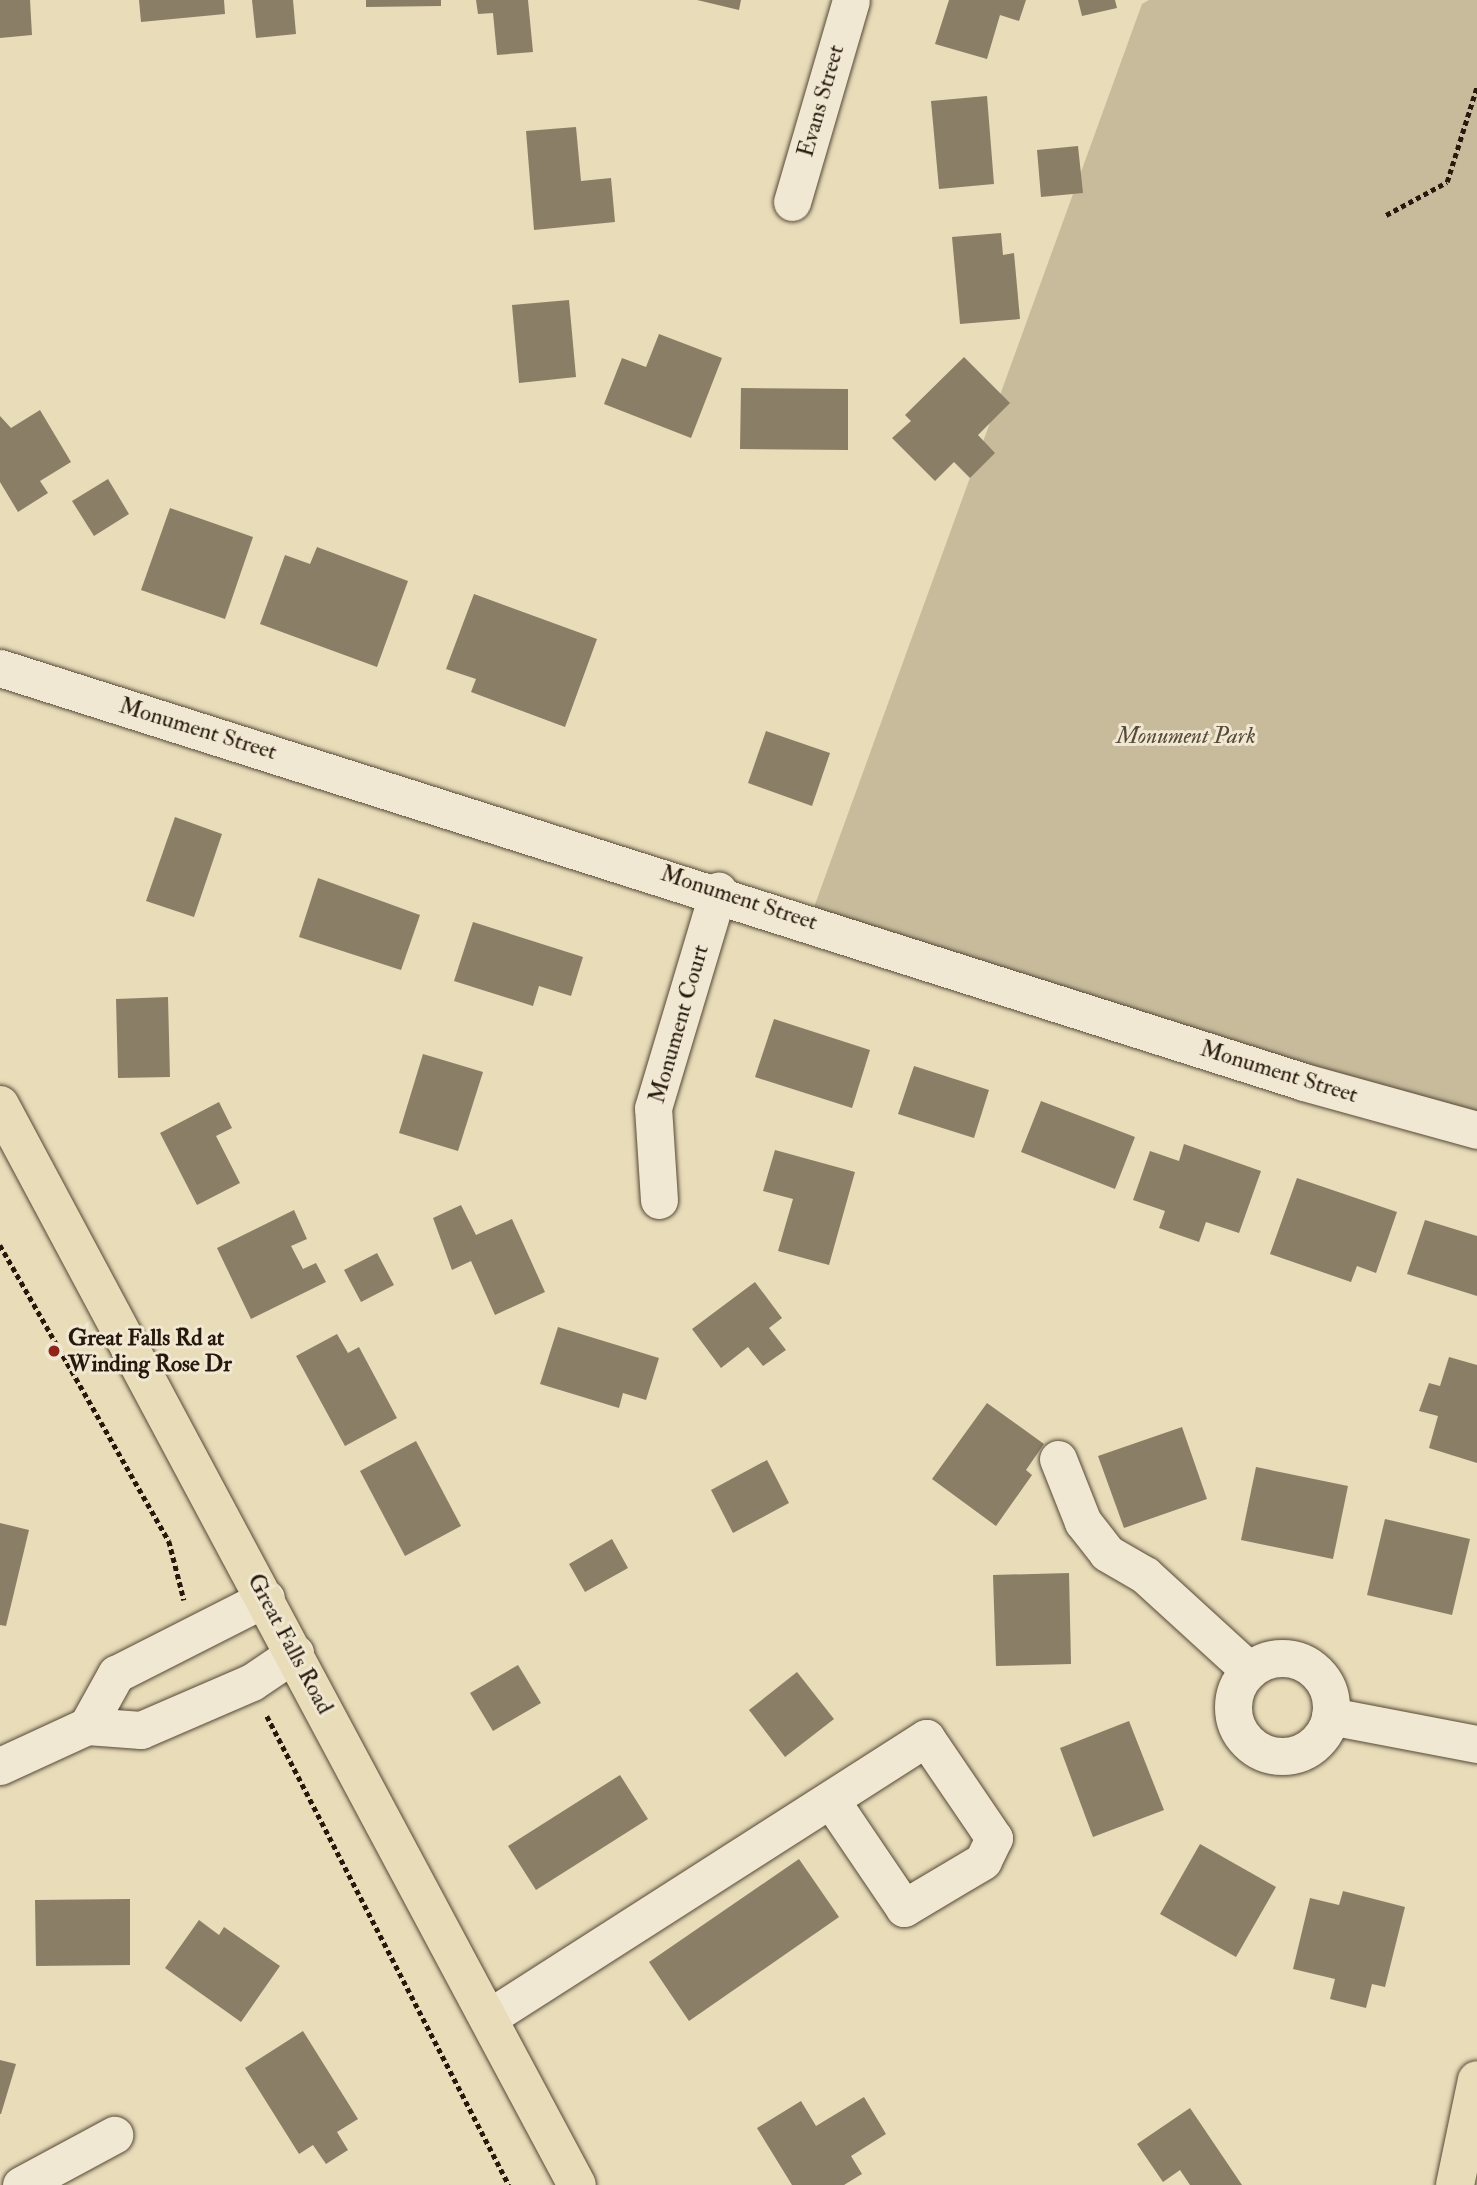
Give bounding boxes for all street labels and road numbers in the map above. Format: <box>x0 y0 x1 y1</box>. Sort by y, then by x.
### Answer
street label: Evans Street <box>792 42 850 160</box>
street label: Monument Street <box>116 692 280 766</box>
street label: Monument Street <box>657 860 821 936</box>
street label: Monument Court <box>643 942 715 1106</box>
street label: Monument Street <box>1197 1035 1361 1109</box>
street label: Great Falls Road <box>241 1569 339 1719</box>

